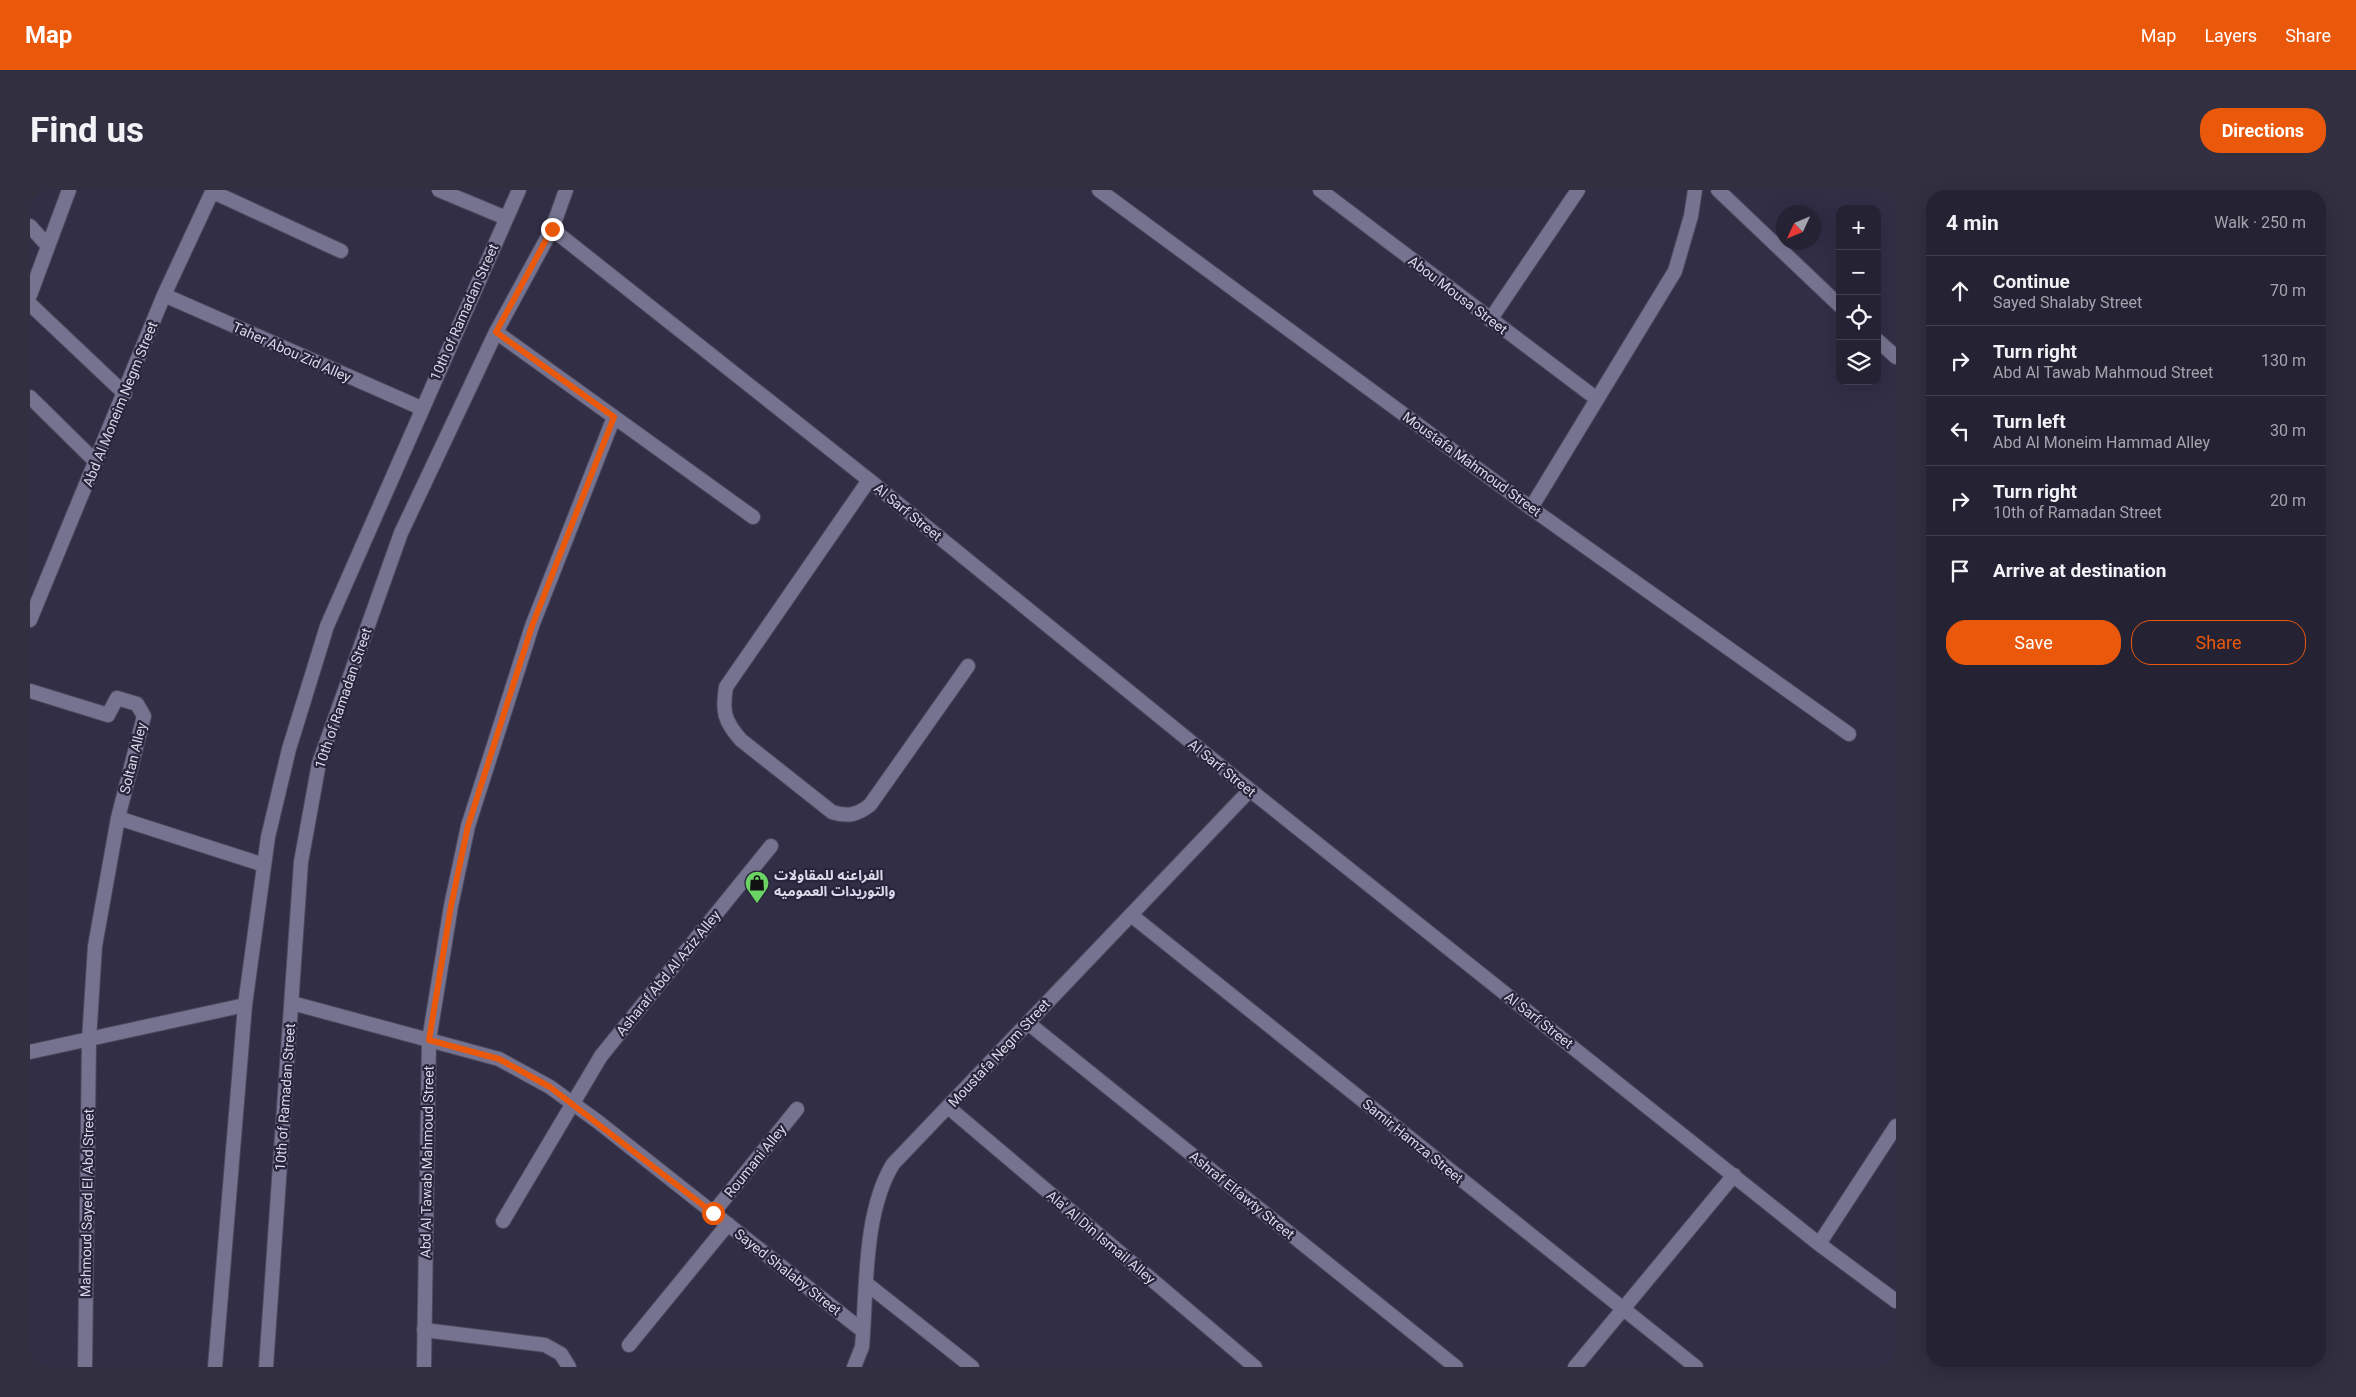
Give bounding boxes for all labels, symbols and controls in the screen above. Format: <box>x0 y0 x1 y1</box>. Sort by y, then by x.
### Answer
text: Map <box>25 21 72 49</box>
text: Map <box>2141 25 2176 46</box>
text: Layers <box>2204 25 2257 46</box>
text: Share <box>2285 25 2331 46</box>
button: Directions <box>2200 108 2326 153</box>
text: Find us <box>30 110 144 151</box>
north arrow <box>1776 205 1821 250</box>
map controls <box>1836 205 1881 385</box>
button: + <box>1836 205 1881 250</box>
text: 4 min <box>1946 211 1999 235</box>
text: Walk · 250 m <box>2214 213 2306 232</box>
route end <box>541 218 564 241</box>
street label: 10th of Ramadan Street <box>427 241 501 383</box>
button: − <box>1836 250 1881 295</box>
street label: Abou Mousa Street <box>1406 253 1511 338</box>
text: Continue <box>1993 270 2070 293</box>
icon: ahead <box>1946 277 1974 305</box>
text: 70 m <box>2270 281 2306 300</box>
text: Sayed Shalaby Street <box>1993 293 2142 312</box>
button: locate <box>1836 295 1881 340</box>
street label: Abd Al Moneim Negm Street <box>79 319 161 489</box>
street label: Taher Abou Zid Alley <box>230 319 354 385</box>
button: layers <box>1836 340 1881 385</box>
text: Turn right <box>1993 340 2077 363</box>
icon: right <box>1946 347 1974 375</box>
text: 130 m <box>2261 351 2306 370</box>
text: Abd Al Tawab Mahmoud Street <box>1993 363 2213 382</box>
street label: Moustafa Mahmoud Street <box>1400 408 1545 520</box>
text: Turn left <box>1993 410 2066 433</box>
icon: left <box>1946 417 1974 445</box>
text: 30 m <box>2270 421 2306 440</box>
text: Abd Al Moneim Hammad Alley <box>1993 433 2210 452</box>
street label: Al Sarf Street <box>871 480 945 544</box>
text: Turn right <box>1993 480 2077 503</box>
icon: right <box>1946 487 1974 515</box>
text: 20 m <box>2270 491 2306 510</box>
text: 10th of Ramadan Street <box>1993 503 2162 522</box>
icon: arrive <box>1946 557 1974 585</box>
text: Arrive at destination <box>1993 559 2166 582</box>
button: Save <box>1946 620 2121 665</box>
button: Share <box>2131 620 2306 665</box>
street label: 10th of Ramadan Street <box>311 625 375 770</box>
street label: Soltan Alley <box>116 720 150 795</box>
street label: Al Sarf Street <box>1185 736 1259 800</box>
place label: الفراعنه للمقاولات والتوريدات العموميه <box>774 867 895 900</box>
shop icon: الفراعنه للمقاولات والتوريدات العموميه <box>744 870 770 904</box>
street label: Asharaf Abd Al Aziz Alley <box>613 907 724 1039</box>
street label: Al Sarf Street <box>1502 988 1577 1052</box>
street label: Moustafa Negm Street <box>945 996 1053 1110</box>
street label: 10th of Ramadan Street <box>272 1022 298 1171</box>
street label: Abd Al Tawab Mahmoud Street <box>417 1065 437 1258</box>
street label: Samir Hamza Street <box>1360 1096 1467 1187</box>
street label: Mahmoud Sayed El Abd Street <box>77 1108 97 1297</box>
street label: Roumani Alley <box>721 1121 789 1201</box>
street label: Ashraf Elfawty Street <box>1186 1148 1298 1243</box>
street label: Ala' Al Din Ismail Alley <box>1044 1187 1159 1287</box>
route start <box>702 1202 725 1225</box>
street label: Sayed Shalaby Street <box>732 1225 845 1319</box>

